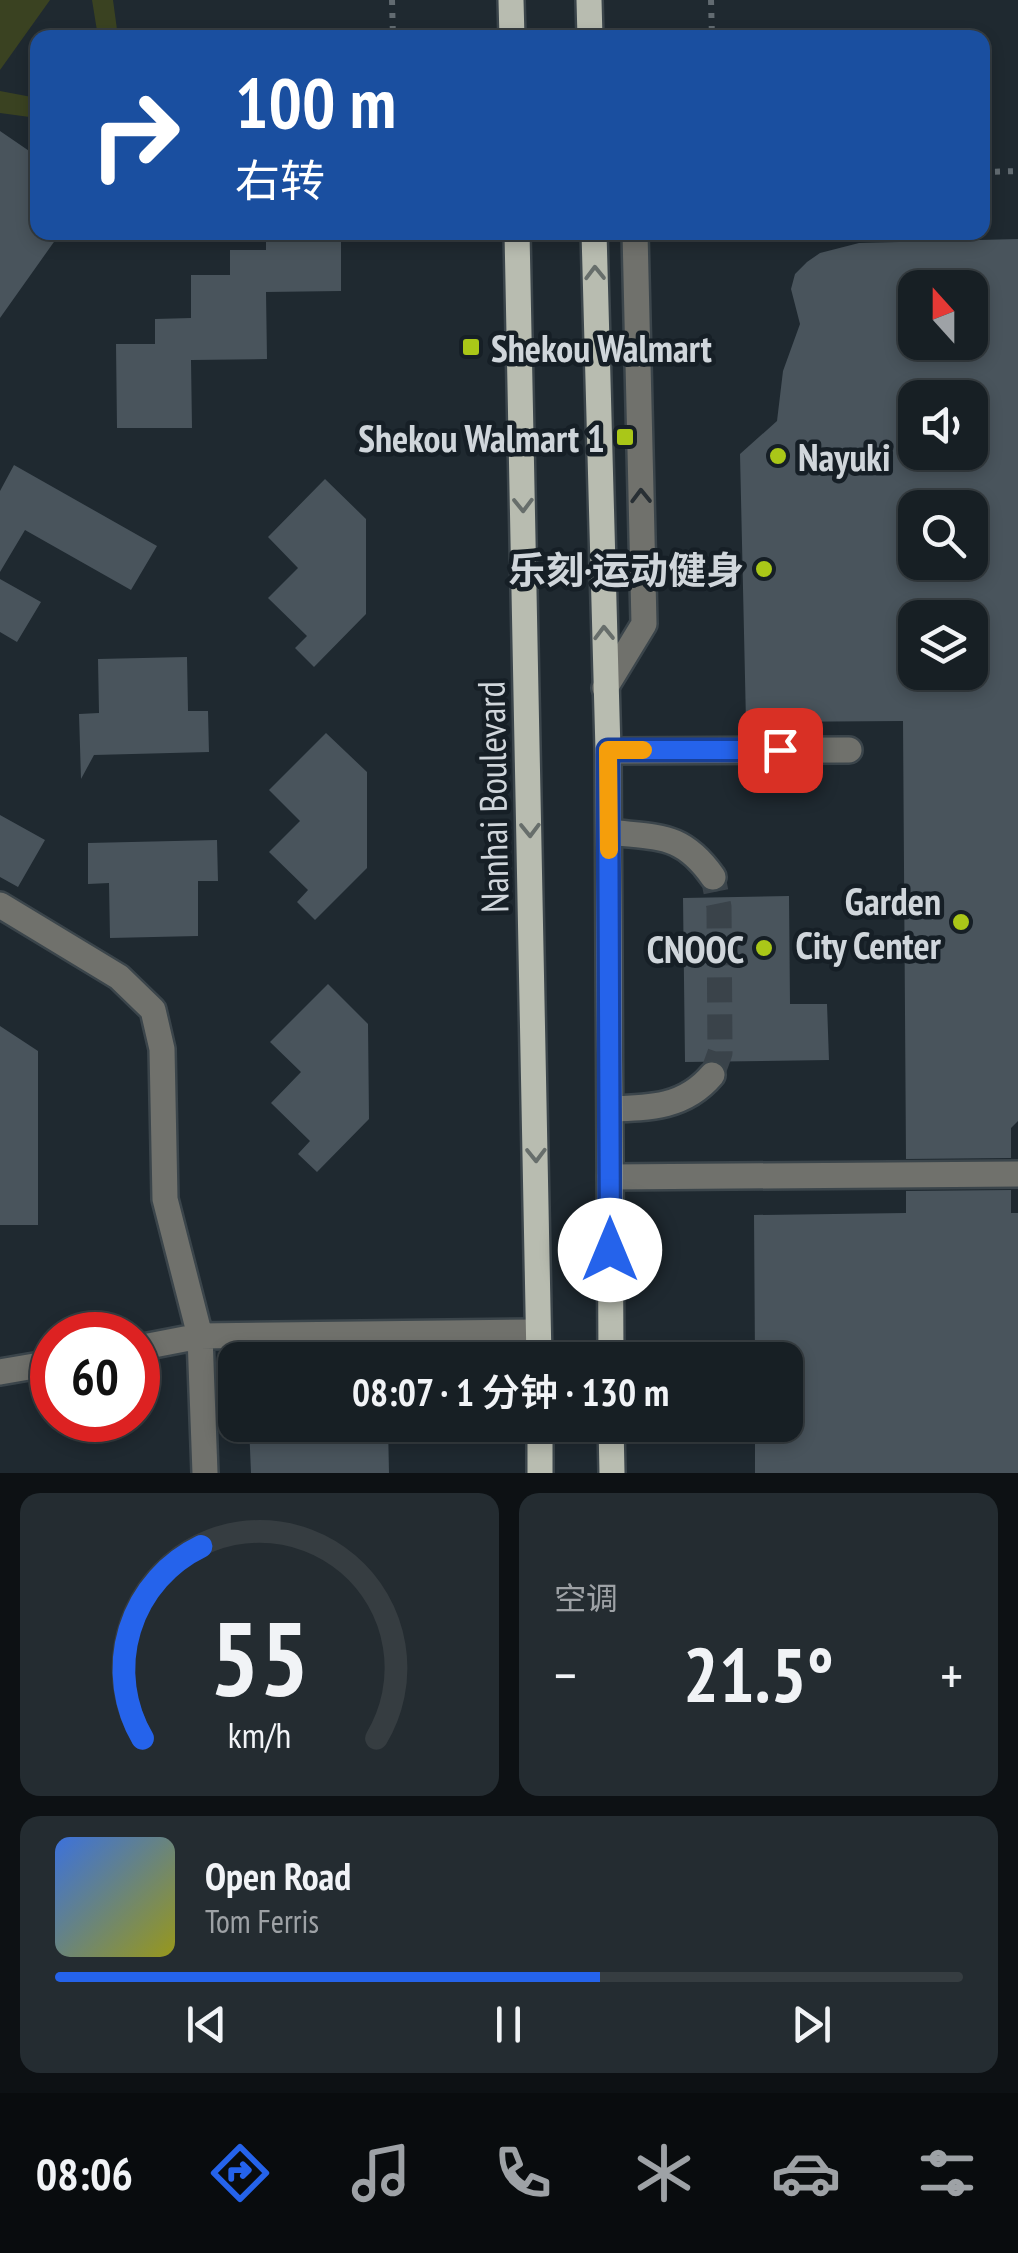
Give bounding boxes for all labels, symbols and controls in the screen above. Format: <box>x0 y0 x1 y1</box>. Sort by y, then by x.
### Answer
text: 100 m <box>235 57 396 147</box>
icon: right <box>70 70 200 200</box>
text: 右转 <box>235 151 325 209</box>
one-way arrow <box>585 264 606 280</box>
north arrow <box>898 270 988 360</box>
map controls <box>898 270 988 690</box>
place label: Shekou Walmart <box>491 323 712 372</box>
marker: Shekou Walmart <box>460 336 482 358</box>
button: sound <box>898 380 988 470</box>
place label: Shekou Walmart 1 <box>358 413 605 462</box>
marker: Shekou Walmart 1 <box>614 426 636 448</box>
place label: Nayuki <box>798 432 891 481</box>
marker: Nayuki <box>767 445 789 467</box>
one-way arrow <box>630 487 652 502</box>
button: search <box>898 490 988 580</box>
one-way arrow <box>513 497 534 513</box>
place label: 乐刻·运动健身 <box>508 545 744 594</box>
marker: 乐刻·运动健身 <box>753 558 775 580</box>
button: layers <box>898 600 988 690</box>
one-way arrow <box>594 624 615 640</box>
street label: Nanhai Boulevard <box>465 681 519 913</box>
pin <box>738 708 823 793</box>
icon: arrive <box>753 723 808 778</box>
one-way arrow <box>520 822 541 838</box>
place label: Garden City Center <box>795 876 942 969</box>
marker: Garden City Center <box>950 911 972 933</box>
place label: CNOOC <box>647 924 744 973</box>
marker: CNOOC <box>753 937 775 959</box>
one-way arrow <box>525 1147 546 1163</box>
position arrow <box>558 1198 662 1302</box>
speed limit sign: 60 <box>30 1312 160 1442</box>
text: 08:07 · 1 分钟 · 130 m <box>352 1367 669 1416</box>
text: 空调 <box>554 1577 618 1619</box>
text: 55 <box>210 1590 309 1725</box>
text: 21.5° <box>683 1626 834 1723</box>
text: − <box>554 1639 577 1710</box>
text: + <box>940 1639 963 1710</box>
text: km/h <box>228 1712 291 1758</box>
text: Open Road <box>205 1851 351 1900</box>
text: Tom Ferris <box>205 1900 319 1942</box>
icon: previous <box>179 1997 234 2052</box>
icon: pause <box>481 1997 536 2052</box>
icon: next <box>784 1997 839 2052</box>
icon: directions <box>205 2138 275 2208</box>
icon: music <box>346 2138 416 2208</box>
icon: phone <box>488 2138 558 2208</box>
icon: climate <box>629 2138 699 2208</box>
icon: car <box>771 2138 841 2208</box>
icon: filters <box>912 2138 982 2208</box>
text: 08:06 <box>36 2144 133 2202</box>

